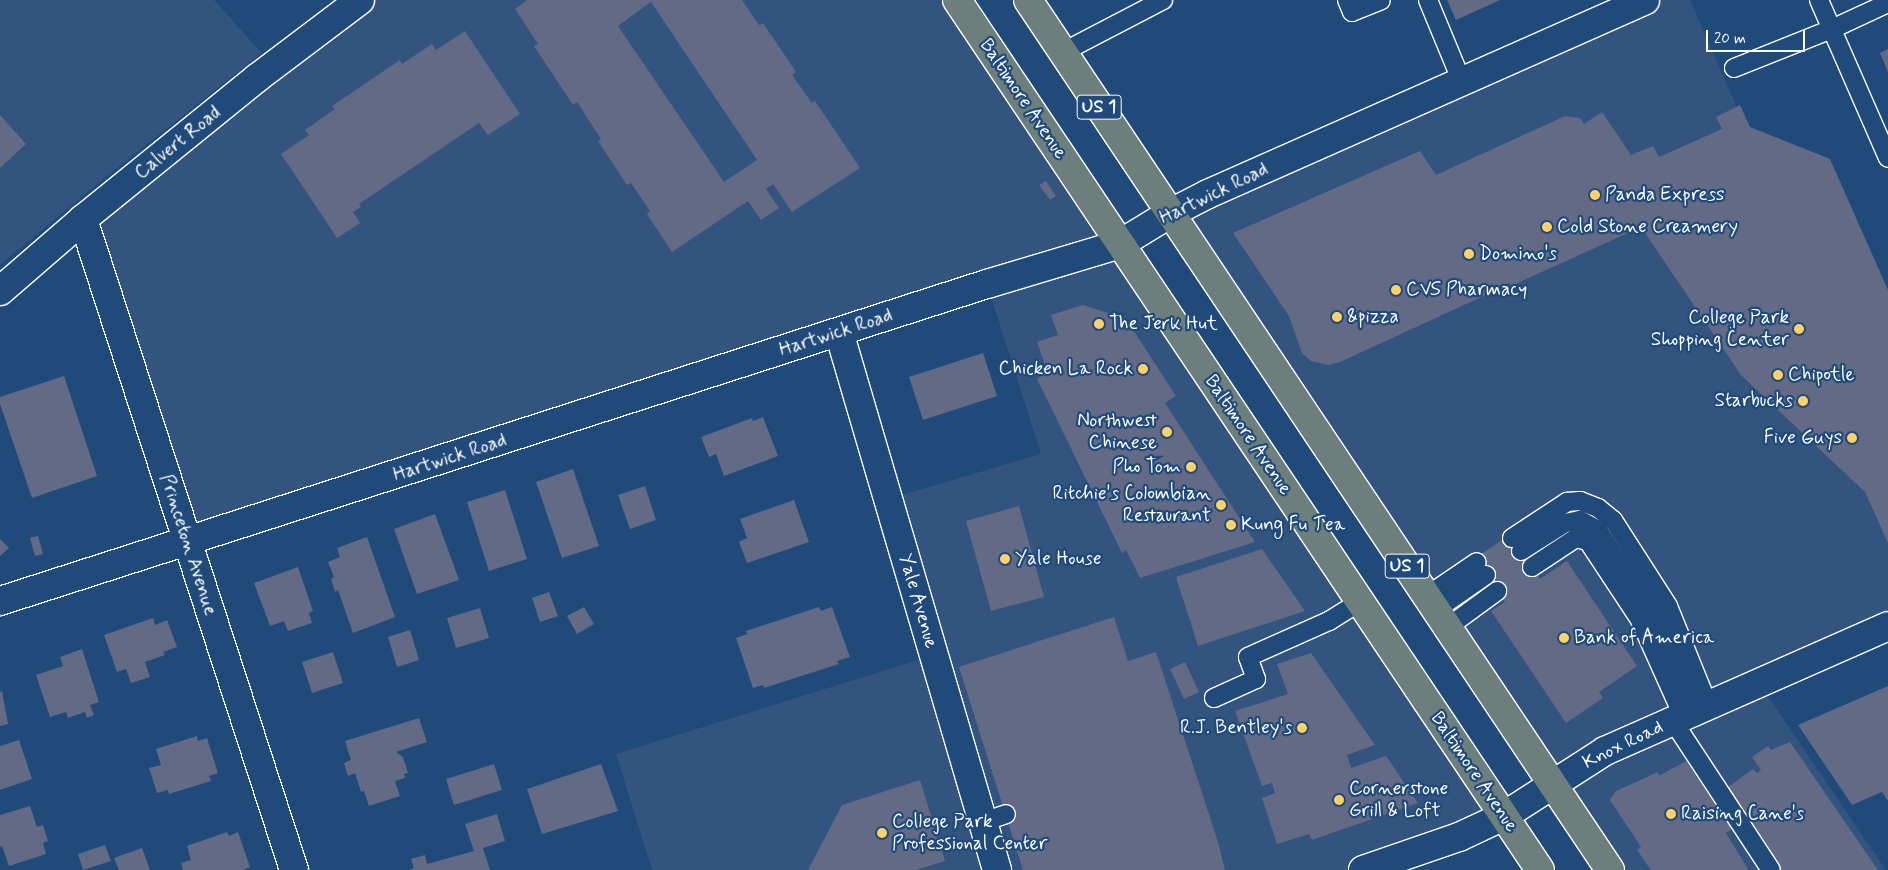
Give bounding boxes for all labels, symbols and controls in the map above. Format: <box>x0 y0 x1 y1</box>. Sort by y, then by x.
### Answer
scale bar <box>1708 20 1807 52</box>
text: 20 m <box>1714 29 1746 49</box>
street label: Baltimore Avenue <box>974 33 1072 165</box>
road number: US 1 <box>1076 91 1122 122</box>
street label: Calvert Road <box>131 102 225 184</box>
street label: Hartwick Road <box>1156 158 1272 230</box>
place label: Panda Express <box>1605 184 1725 206</box>
marker: Panda Express <box>1589 189 1601 201</box>
place label: Cold Stone Creamery <box>1557 216 1738 238</box>
marker: Cold Stone Creamery <box>1541 221 1553 233</box>
place label: Domino's <box>1479 243 1557 265</box>
marker: Domino's <box>1463 248 1475 260</box>
place label: CVS Pharmacy <box>1406 279 1527 301</box>
marker: CVS Pharmacy <box>1390 284 1402 296</box>
street label: Hartwick Road <box>776 304 896 362</box>
place label: &pizza <box>1347 306 1399 328</box>
place label: College Park Shopping Center <box>1654 307 1789 351</box>
marker: &pizza <box>1331 311 1343 323</box>
place label: The Jerk Hut <box>1109 313 1214 335</box>
marker: The Jerk Hut <box>1093 318 1105 330</box>
marker: College Park Shopping Center <box>1793 323 1805 335</box>
place label: Chicken La Rock <box>1000 358 1133 380</box>
marker: Chicken La Rock <box>1137 363 1149 375</box>
place label: Chipotle <box>1788 364 1854 386</box>
street label: Baltimore Avenue <box>1199 369 1297 501</box>
marker: Chipotle <box>1772 369 1784 381</box>
place label: Starbucks <box>1715 390 1793 412</box>
marker: Starbucks <box>1797 395 1809 407</box>
place label: Northwest Chinese <box>1077 410 1157 454</box>
marker: Northwest Chinese <box>1161 426 1173 438</box>
place label: Five Guys <box>1767 427 1842 449</box>
street label: Hartwick Road <box>390 429 510 487</box>
marker: Five Guys <box>1846 432 1858 444</box>
place label: Pho Tom <box>1112 456 1181 478</box>
marker: Pho Tom <box>1185 461 1197 473</box>
street label: Princeton Avenue <box>154 471 222 619</box>
place label: Ritchie's Colombian Restaurant <box>1050 483 1211 527</box>
marker: Ritchie's Colombian Restaurant <box>1215 499 1227 511</box>
place label: Kung Fu Tea <box>1241 514 1338 536</box>
marker: Kung Fu Tea <box>1225 519 1237 531</box>
place label: Yale House <box>1015 548 1101 570</box>
street label: Yale Avenue <box>893 550 943 652</box>
road number: US 1 <box>1384 550 1430 582</box>
marker: Yale House <box>999 553 1011 565</box>
place label: Bank of America <box>1574 627 1708 649</box>
marker: Bank of America <box>1558 632 1570 644</box>
street label: Baltimore Avenue <box>1425 706 1523 838</box>
street label: Knox Road <box>1580 716 1666 774</box>
place label: R.J. Bentley's <box>1180 717 1292 739</box>
marker: R.J. Bentley's <box>1296 722 1308 734</box>
place label: Cornerstone Grill & Loft <box>1349 778 1448 822</box>
marker: Cornerstone Grill & Loft <box>1333 794 1345 806</box>
place label: Raising Cane's <box>1681 803 1802 825</box>
marker: Raising Cane's <box>1665 808 1677 820</box>
place label: College Park Professional Center <box>892 811 1051 855</box>
marker: College Park Professional Center <box>876 827 888 839</box>

